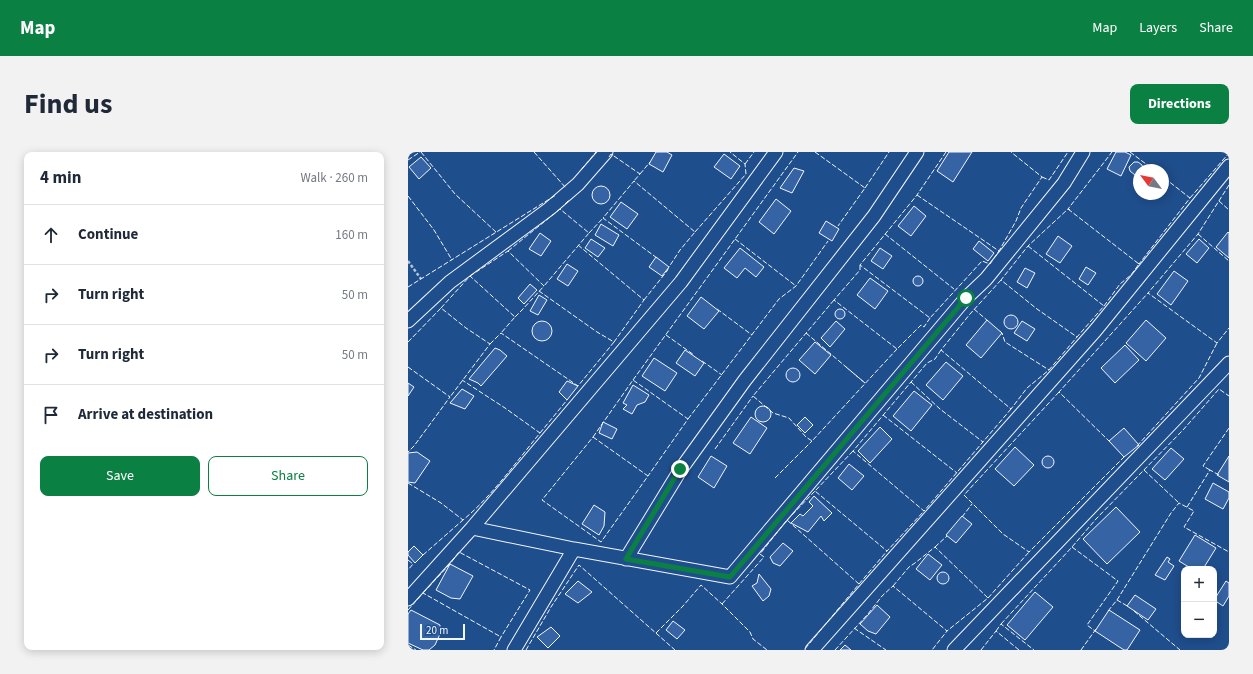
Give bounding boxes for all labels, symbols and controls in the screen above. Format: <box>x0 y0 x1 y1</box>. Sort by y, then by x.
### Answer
text: Map <box>20 15 55 42</box>
text: Map <box>1092 18 1117 38</box>
text: Layers <box>1139 18 1177 38</box>
text: Share <box>1199 18 1233 38</box>
text: Find us <box>24 84 112 124</box>
button: Directions <box>1130 84 1229 124</box>
north arrow <box>1133 164 1169 200</box>
text: 4 min <box>40 166 81 190</box>
text: Walk · 260 m <box>300 169 368 187</box>
icon: ahead <box>40 224 62 246</box>
text: Continue <box>78 224 138 245</box>
text: 160 m <box>335 226 368 244</box>
icon: right <box>40 284 62 306</box>
text: Turn right <box>78 284 144 305</box>
text: 50 m <box>342 286 368 304</box>
route start <box>957 289 975 307</box>
icon: right <box>40 344 62 366</box>
text: Turn right <box>78 344 144 365</box>
text: 50 m <box>342 346 368 364</box>
icon: arrive <box>40 404 62 426</box>
text: Arrive at destination <box>78 404 213 425</box>
button: Save <box>40 456 200 496</box>
button: Share <box>208 456 368 496</box>
route end <box>671 460 689 478</box>
map controls <box>1181 566 1217 638</box>
button: + <box>1181 566 1217 602</box>
button: − <box>1181 602 1217 638</box>
scale bar <box>420 622 465 641</box>
text: 20 m <box>426 623 448 638</box>

